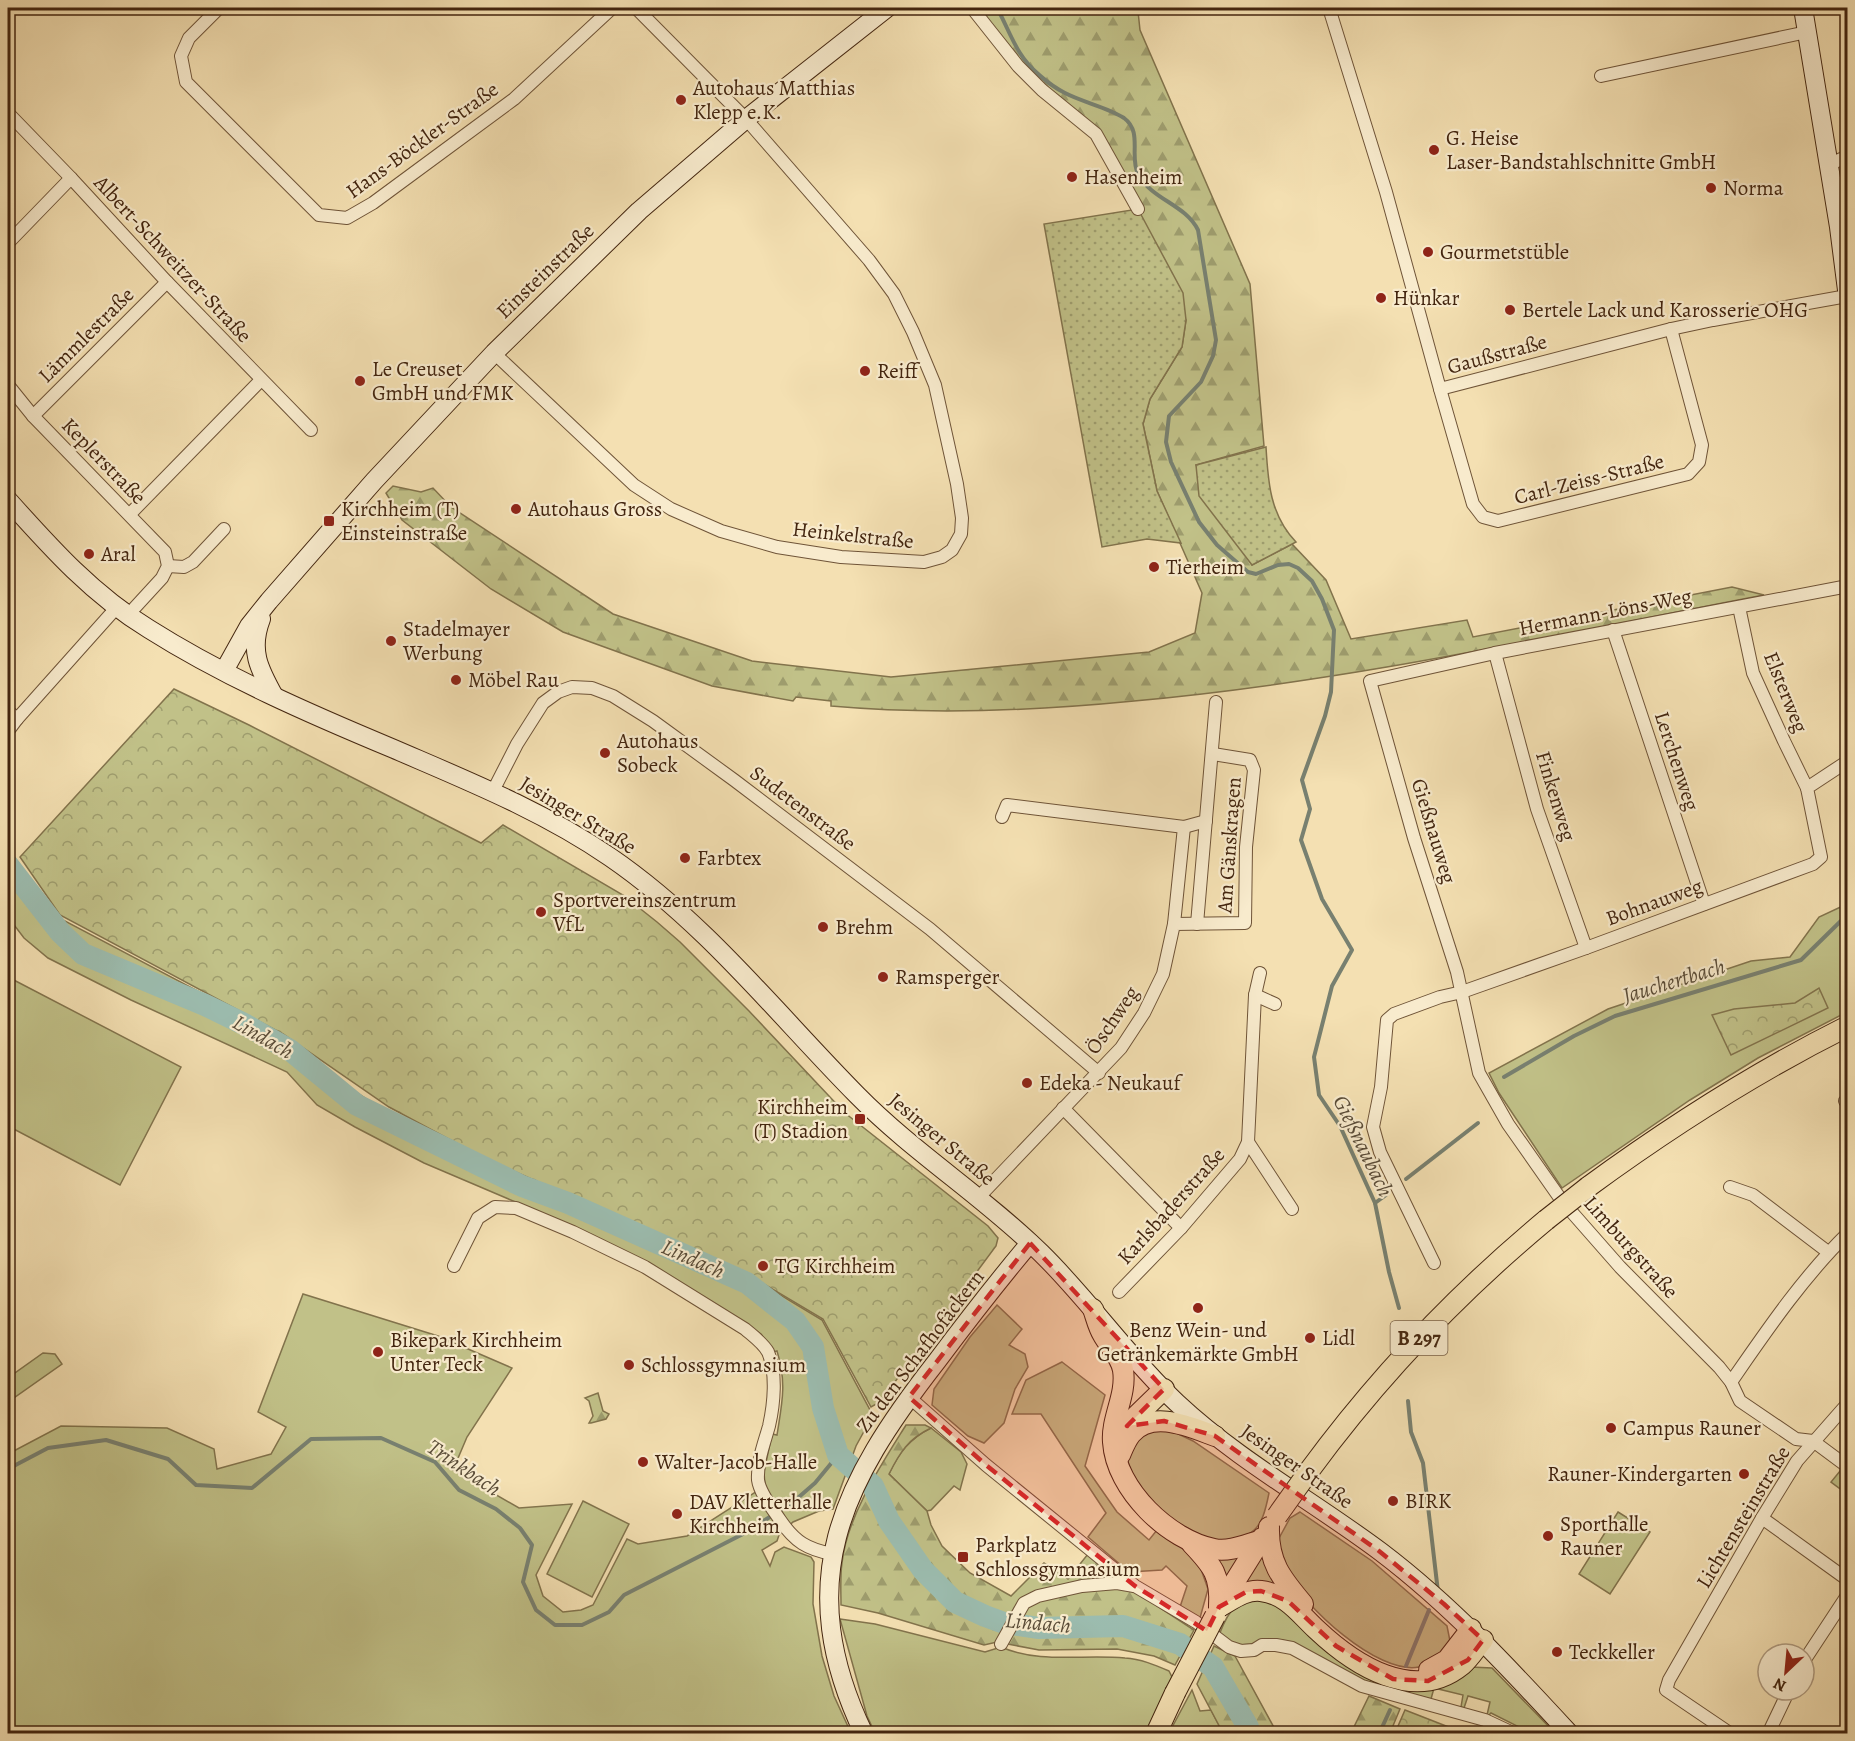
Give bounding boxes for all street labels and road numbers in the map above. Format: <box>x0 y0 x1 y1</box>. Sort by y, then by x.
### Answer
street label: Hans-Böckler-Straße <box>340 75 504 205</box>
street label: Albert-Schweitzer-Straße <box>87 169 258 349</box>
street label: Einsteinstraße <box>490 217 600 325</box>
street label: Lämmlestraße <box>32 281 140 389</box>
street label: Gaußstraße <box>1444 327 1550 381</box>
street label: Keplerstraße <box>56 412 152 510</box>
street label: Carl-Zeiss-Straße <box>1511 447 1667 511</box>
street label: Heinkelstraße <box>791 515 915 555</box>
street label: Hermann-Löns-Weg <box>1516 581 1694 642</box>
street label: Elsterweg <box>1757 647 1815 737</box>
street label: Lerchenweg <box>1648 708 1706 815</box>
street label: Finkenweg <box>1529 748 1583 845</box>
street label: Sudetenstraße <box>744 759 862 857</box>
street label: Jesinger Straße <box>515 769 641 861</box>
street label: Gießnauweg <box>1405 775 1463 887</box>
street label: Am Gänskragen <box>1210 776 1248 915</box>
street label: Bohnauweg <box>1602 871 1707 932</box>
street label: Öschweg <box>1079 980 1145 1060</box>
street label: Jesinger Straße <box>883 1086 1001 1192</box>
street label: Karlsbaderstraße <box>1111 1142 1231 1270</box>
street label: Limburgstraße <box>1577 1190 1685 1304</box>
street label: Zu den Schafhofäckern <box>849 1264 991 1438</box>
road number: B 297 <box>1390 1321 1448 1355</box>
street label: Jesinger Straße <box>1235 1417 1359 1515</box>
street label: Lichtensteinstraße <box>1689 1441 1797 1593</box>

